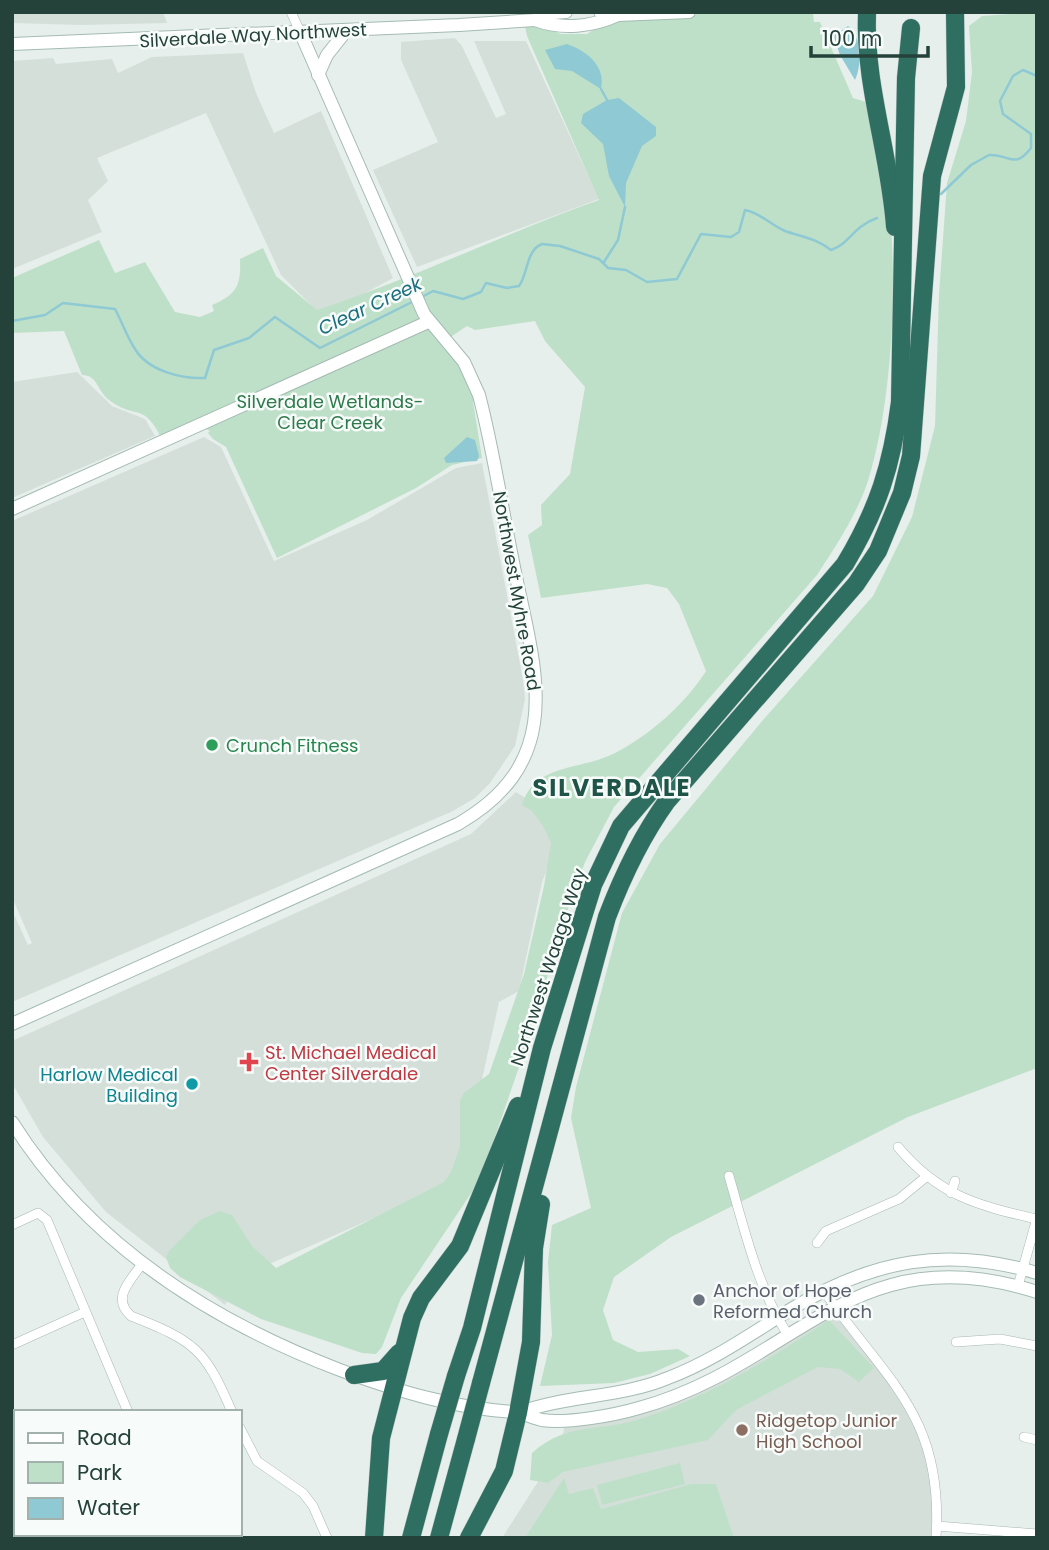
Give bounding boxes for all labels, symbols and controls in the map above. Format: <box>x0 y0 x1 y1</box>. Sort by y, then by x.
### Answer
scale bar <box>811 14 928 58</box>
street label: Silverdale Way Northwest <box>139 17 367 53</box>
text: 100 m <box>822 24 882 53</box>
water label: Clear Creek <box>314 270 427 342</box>
park label: Silverdale Wetlands- Clear Creek <box>236 389 424 435</box>
street label: Northwest Myhre Road <box>487 489 547 693</box>
place label: Crunch Fitness <box>226 733 358 758</box>
marker: Crunch Fitness <box>204 737 220 753</box>
district label: SILVERDALE <box>532 771 692 804</box>
street label: Northwest Waaga Way <box>504 865 592 1069</box>
place label: St. Michael Medical Center Silverdale <box>265 1040 436 1086</box>
marker: St. Michael Medical Center Silverdale <box>239 1052 259 1072</box>
place label: Harlow Medical Building <box>40 1062 178 1108</box>
marker: Harlow Medical Building <box>184 1076 200 1092</box>
place label: Anchor of Hope Reformed Church <box>713 1278 872 1324</box>
marker: Anchor of Hope Reformed Church <box>691 1292 707 1308</box>
place label: Ridgetop Junior High School <box>756 1408 897 1454</box>
legend <box>14 1410 242 1536</box>
marker: Ridgetop Junior High School <box>734 1422 750 1438</box>
text: Road <box>77 1423 132 1452</box>
text: Park <box>77 1458 122 1487</box>
text: Water <box>77 1493 140 1522</box>

